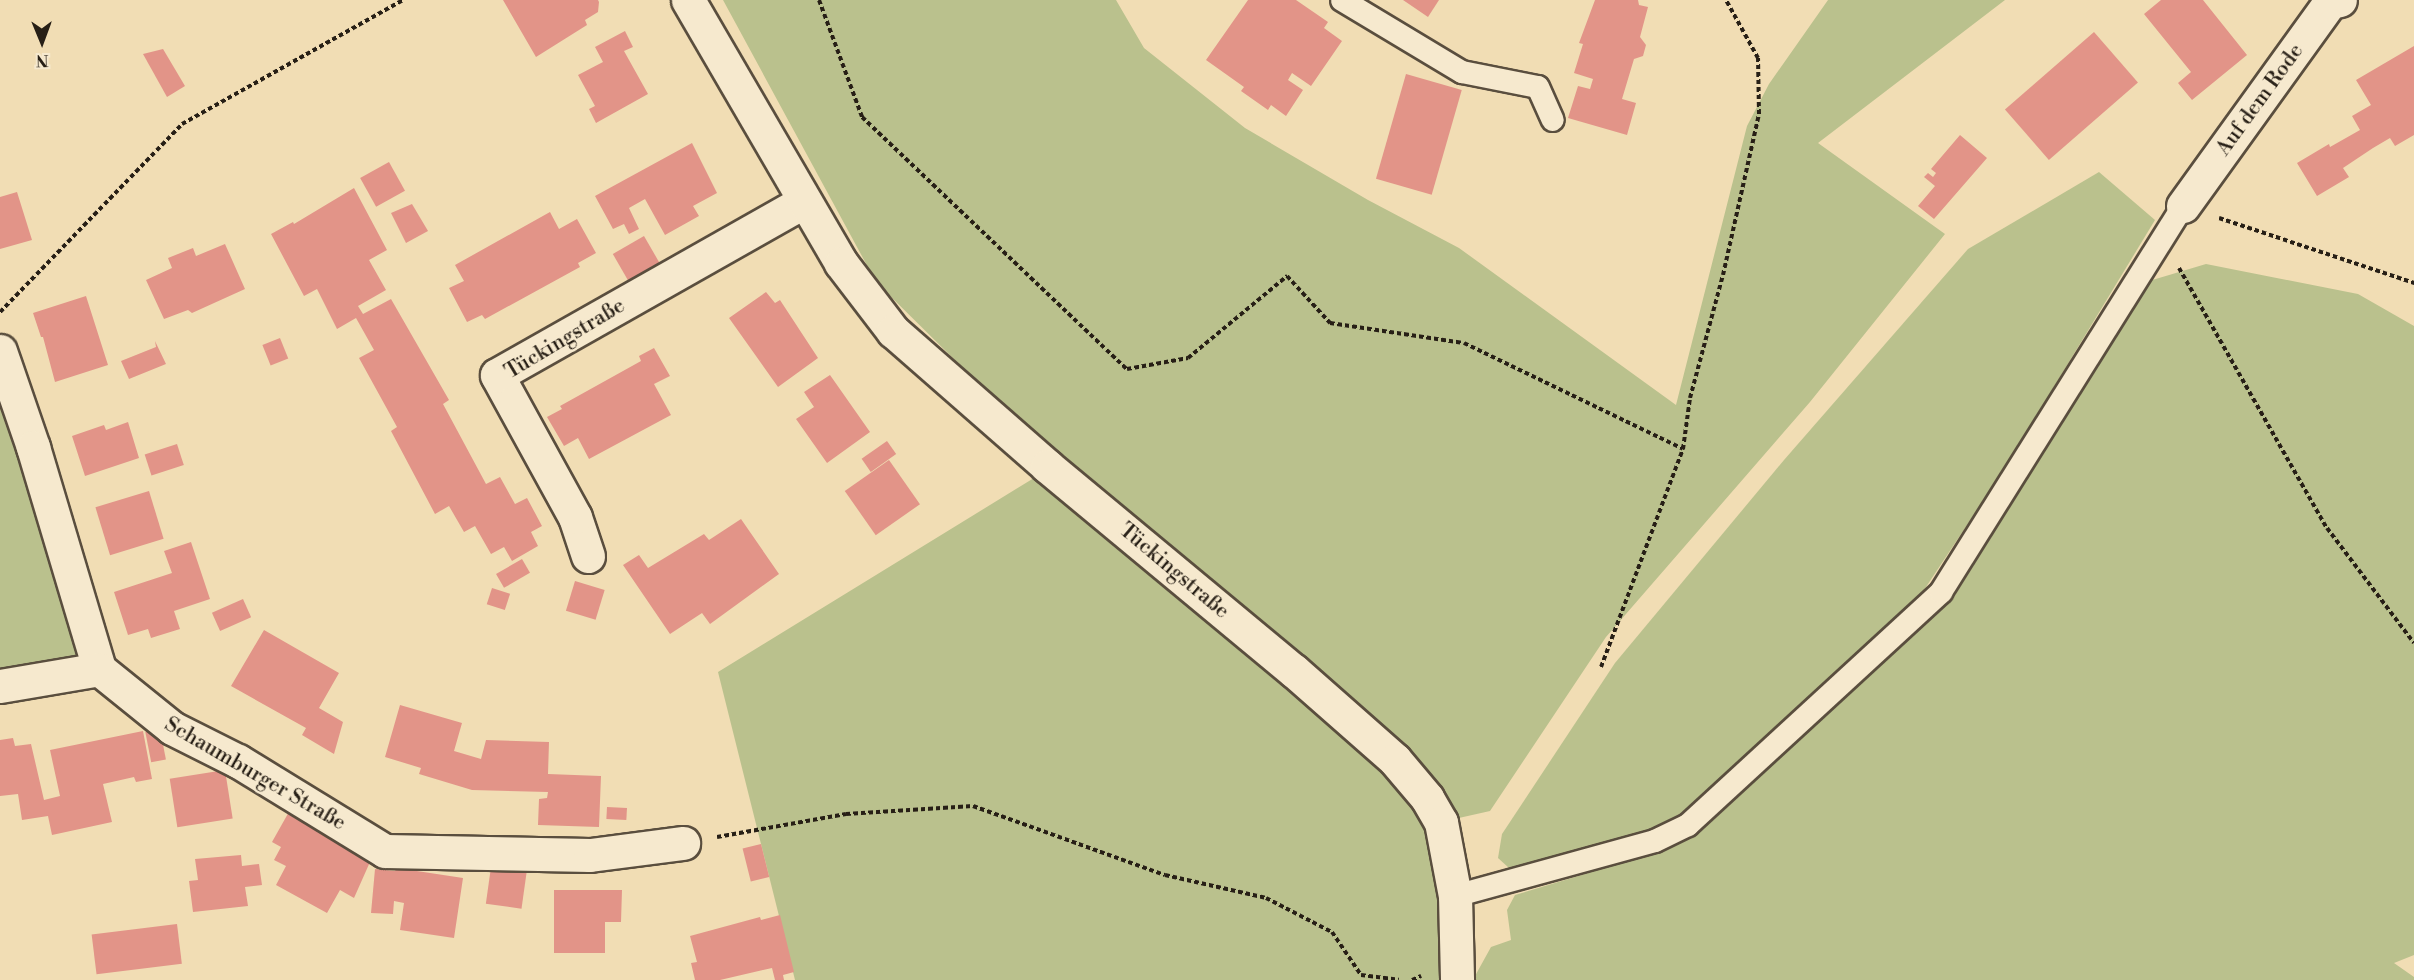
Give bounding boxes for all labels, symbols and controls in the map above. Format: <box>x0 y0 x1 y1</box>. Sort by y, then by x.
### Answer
north arrow <box>12 12 72 72</box>
street label: Auf dem Rode <box>2211 39 2309 161</box>
text: N <box>36 50 49 70</box>
street label: Tückingstraße <box>500 293 630 385</box>
street label: Tückingstraße <box>1114 518 1234 624</box>
street label: Schaumburger Straße <box>160 712 350 836</box>

